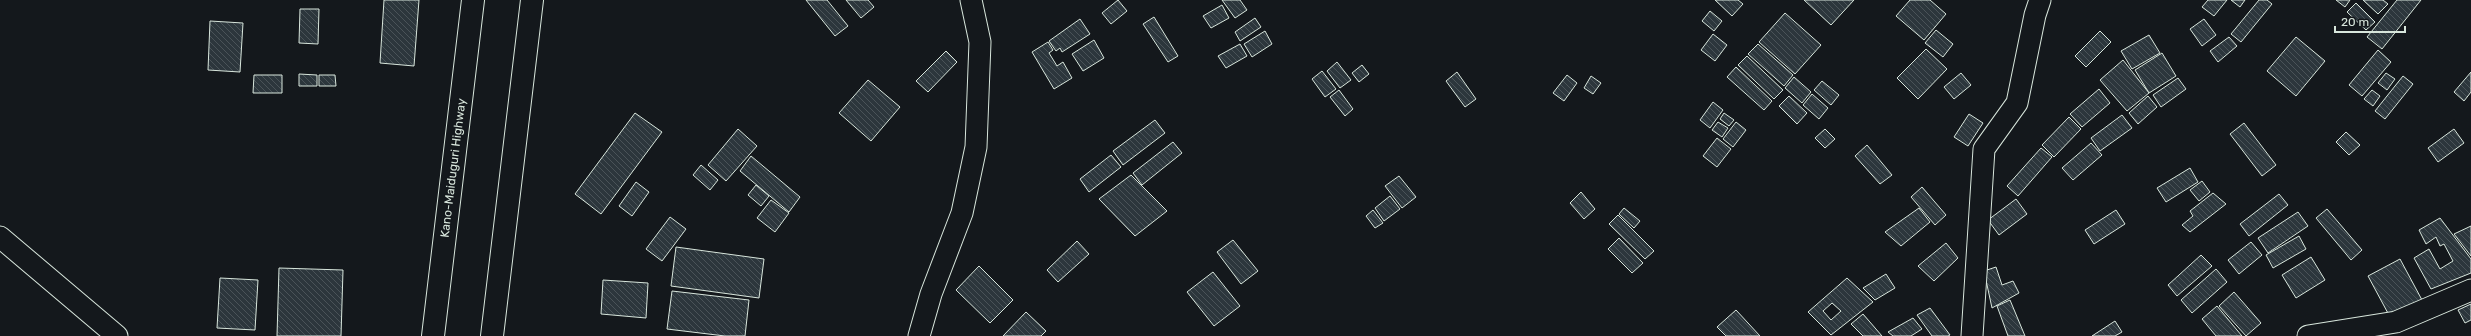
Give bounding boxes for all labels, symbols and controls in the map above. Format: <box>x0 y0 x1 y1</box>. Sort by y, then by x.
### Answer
scale bar <box>2335 8 2405 34</box>
text: 20 m <box>2341 15 2369 29</box>
street label: Kano-Maiduguri Highway <box>438 97 469 238</box>

